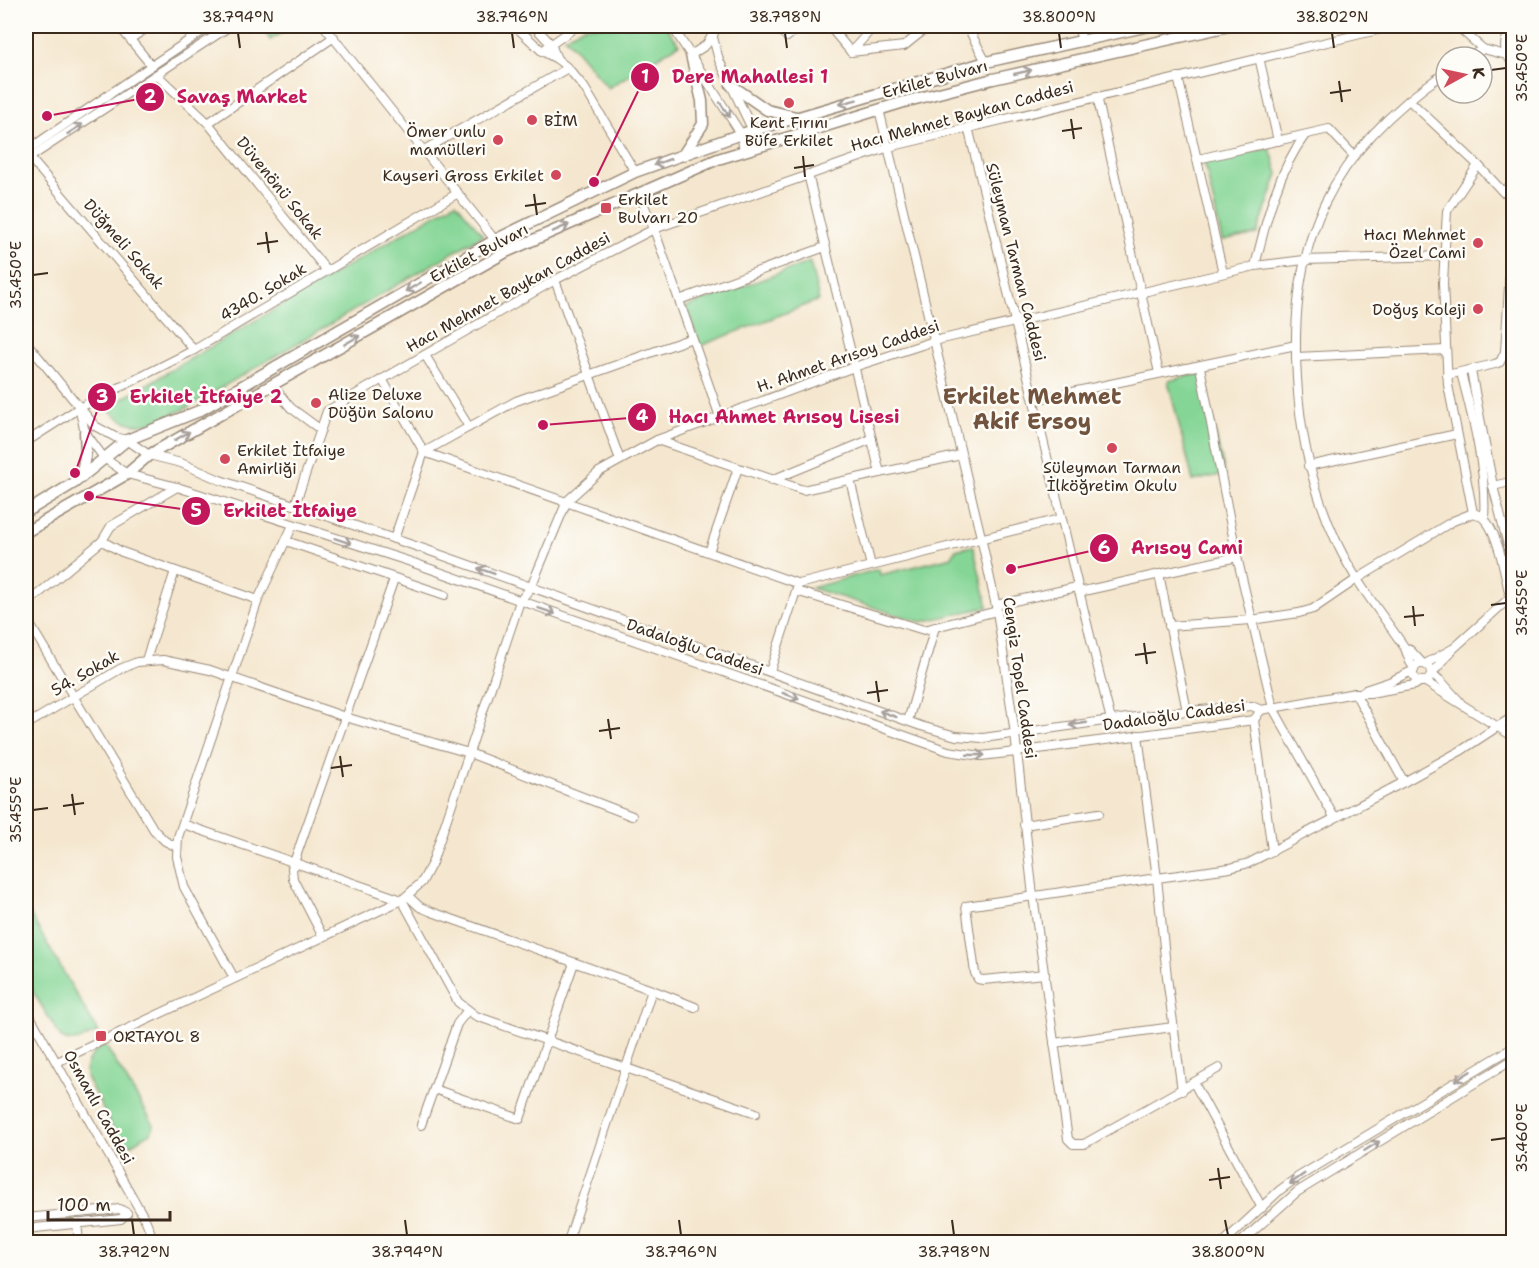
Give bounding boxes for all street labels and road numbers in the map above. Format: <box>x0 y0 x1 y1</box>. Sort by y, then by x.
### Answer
street label: Erkilet Bulvarı <box>880 55 990 103</box>
street label: Hacı Mehmet Baykan Caddesi <box>848 76 1076 156</box>
street label: Düvenönü Sokak <box>232 132 328 244</box>
street label: Süleyman Tarman Caddesi <box>981 161 1051 363</box>
street label: Düğmeli Sokak <box>79 194 169 294</box>
street label: Erkilet Bulvarı <box>426 218 532 288</box>
street label: Hacı Mehmet Baykan Caddesi <box>402 227 614 357</box>
street label: 4340. Sokak <box>216 258 310 326</box>
street label: H. Ahmet Arısoy Caddesi <box>754 315 942 397</box>
street label: Cengiz Topel Caddesi <box>998 596 1042 760</box>
street label: Dadaloğlu Caddesi <box>624 614 766 680</box>
street label: 54. Sokak <box>47 645 123 701</box>
street label: Dadaloğlu Caddesi <box>1101 695 1247 735</box>
street label: Osmanlı Caddesi <box>59 1046 139 1168</box>

